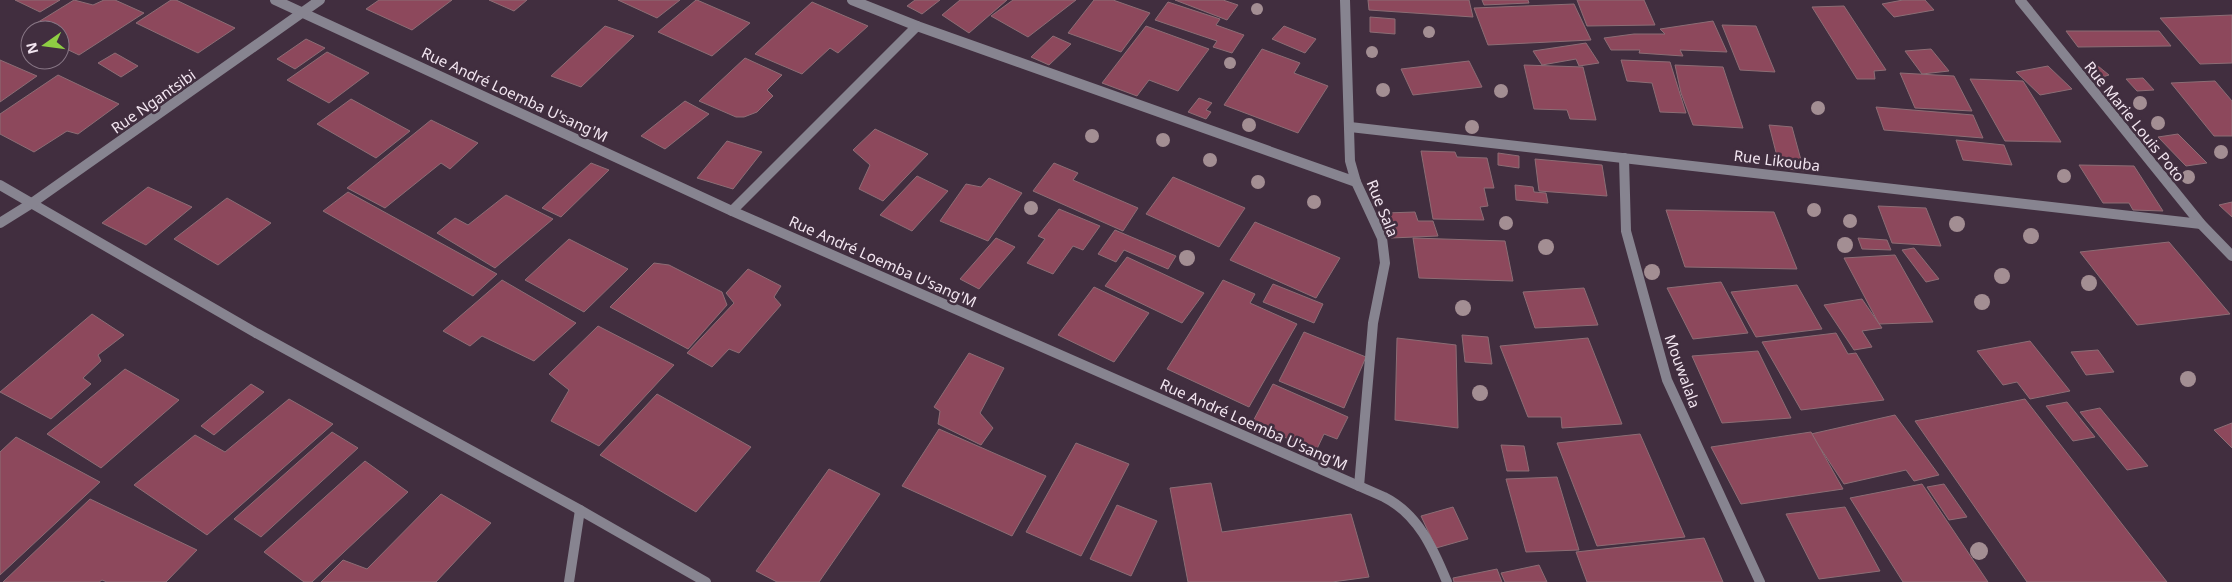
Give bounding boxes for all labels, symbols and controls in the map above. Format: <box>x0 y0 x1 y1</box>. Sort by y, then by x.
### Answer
north arrow <box>20 20 70 70</box>
text: N <box>21 40 42 56</box>
street label: Rue André Loemba U'sang'M <box>419 42 611 146</box>
street label: Rue Marie Louis Poto <box>2080 57 2190 185</box>
street label: Rue Ngantsibi <box>107 64 199 138</box>
street label: Rue Likouba <box>1733 145 1821 175</box>
street label: Rue Sala <box>1363 176 1403 240</box>
street label: Rue André Loemba U'sang'M <box>786 211 980 311</box>
street label: Mouwalala <box>1660 332 1706 410</box>
street label: Rue André Loemba U'sang'M <box>1157 374 1351 474</box>

